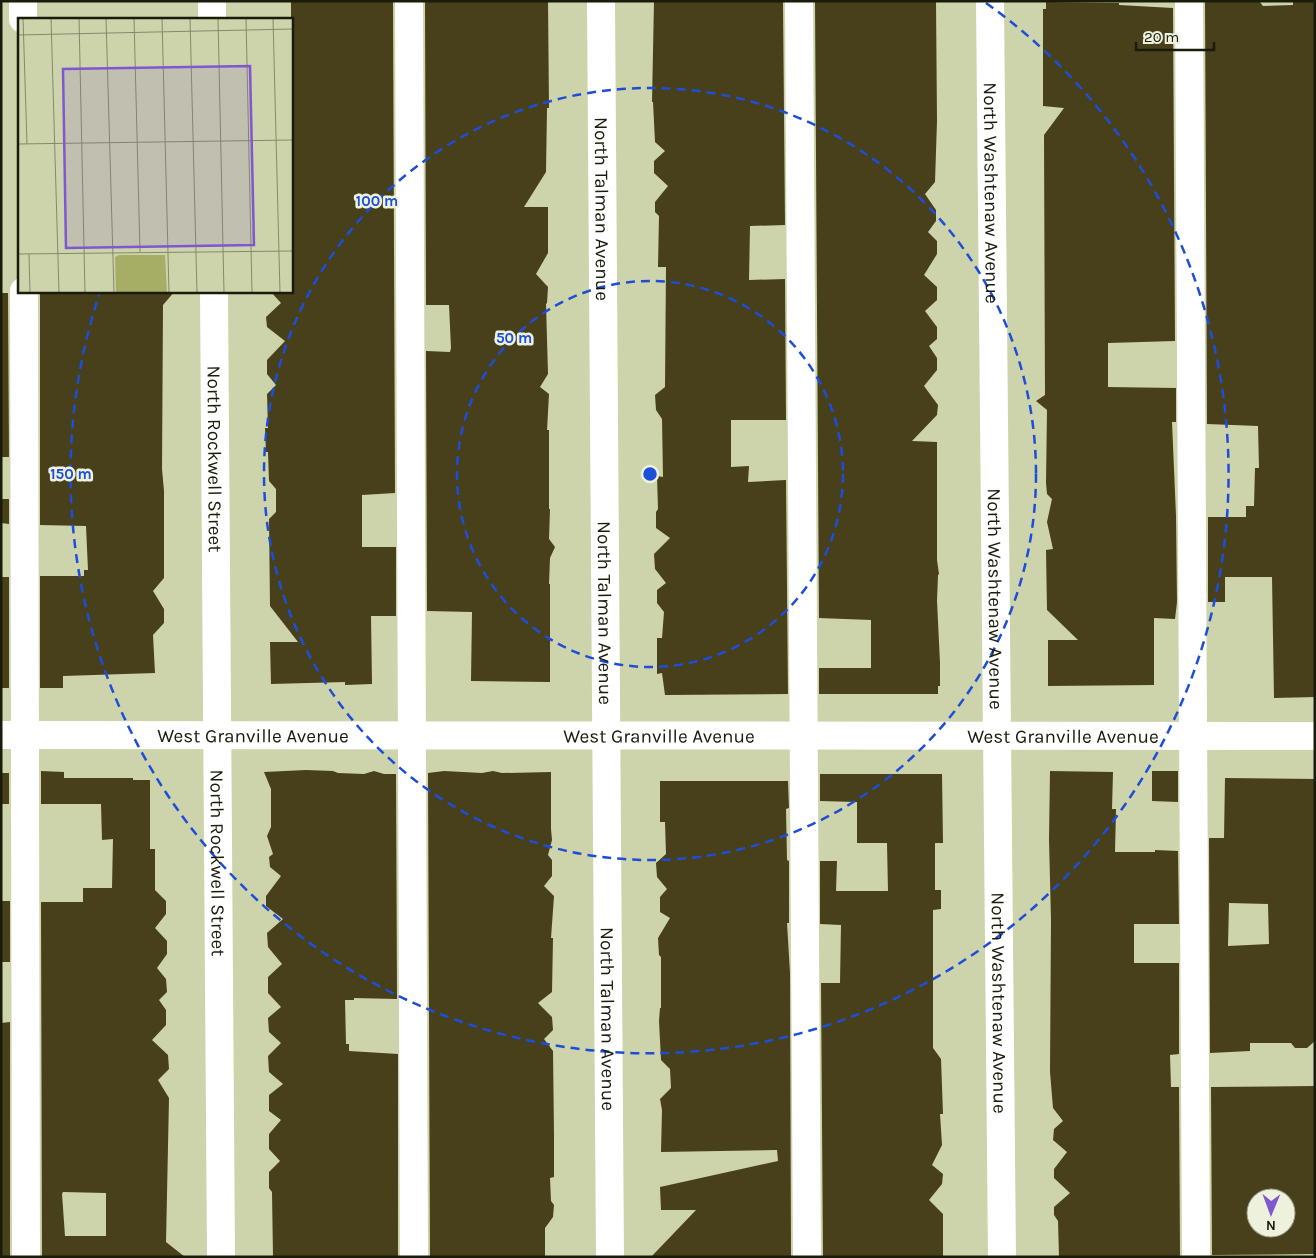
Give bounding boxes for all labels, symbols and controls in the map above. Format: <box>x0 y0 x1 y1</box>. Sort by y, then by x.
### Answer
inset map <box>18 18 292 292</box>
scale bar <box>1136 20 1214 52</box>
text: 20 m <box>1144 28 1179 46</box>
street label: North Washtenaw Avenue <box>979 82 1003 304</box>
street label: North Talman Avenue <box>590 117 613 301</box>
text: 100 m <box>356 192 398 210</box>
text: 50 m <box>496 329 532 347</box>
street label: North Rockwell Street <box>203 365 226 553</box>
text: 150 m <box>50 465 92 483</box>
centre of rings <box>641 465 659 483</box>
street label: North Washtenaw Avenue <box>983 488 1007 710</box>
street label: North Talman Avenue <box>593 521 616 705</box>
street label: West Granville Avenue <box>157 725 349 747</box>
street label: West Granville Avenue <box>563 725 755 748</box>
street label: West Granville Avenue <box>967 726 1159 748</box>
street label: North Rockwell Street <box>205 769 229 957</box>
street label: North Washtenaw Avenue <box>987 892 1011 1114</box>
street label: North Talman Avenue <box>596 927 619 1111</box>
north arrow <box>1246 1188 1296 1238</box>
text: N <box>1266 1217 1276 1234</box>

